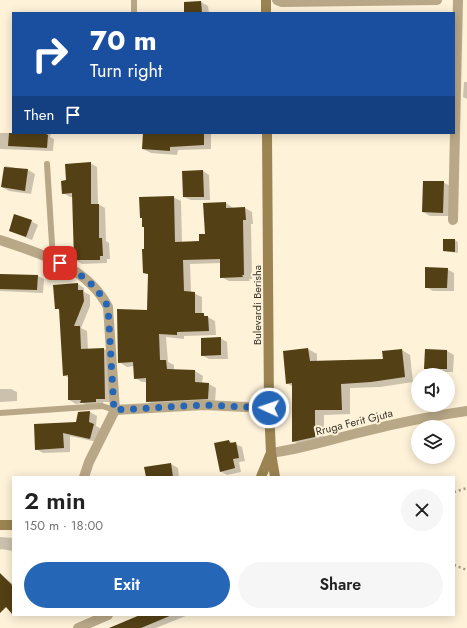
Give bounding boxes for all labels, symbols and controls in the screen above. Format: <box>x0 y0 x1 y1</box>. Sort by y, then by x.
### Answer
text: 70 m <box>90 20 157 61</box>
icon: right <box>24 28 76 80</box>
text: Turn right <box>90 58 162 84</box>
text: Then <box>24 104 54 126</box>
icon: arrive <box>62 104 84 126</box>
pin <box>43 246 77 280</box>
icon: arrive <box>49 252 71 274</box>
street label: Bulevardi Berisha <box>249 265 265 345</box>
map controls <box>411 368 455 464</box>
button: sound <box>411 368 455 412</box>
position arrow <box>248 387 290 429</box>
street label: Rruga Ferit Gjuta <box>314 405 394 439</box>
button: layers <box>411 420 455 464</box>
text: 2 min <box>24 483 86 518</box>
button: close <box>401 489 443 531</box>
text: 150 m · 18:00 <box>24 516 103 535</box>
button: Exit <box>24 562 230 608</box>
button: Share <box>238 562 443 608</box>

